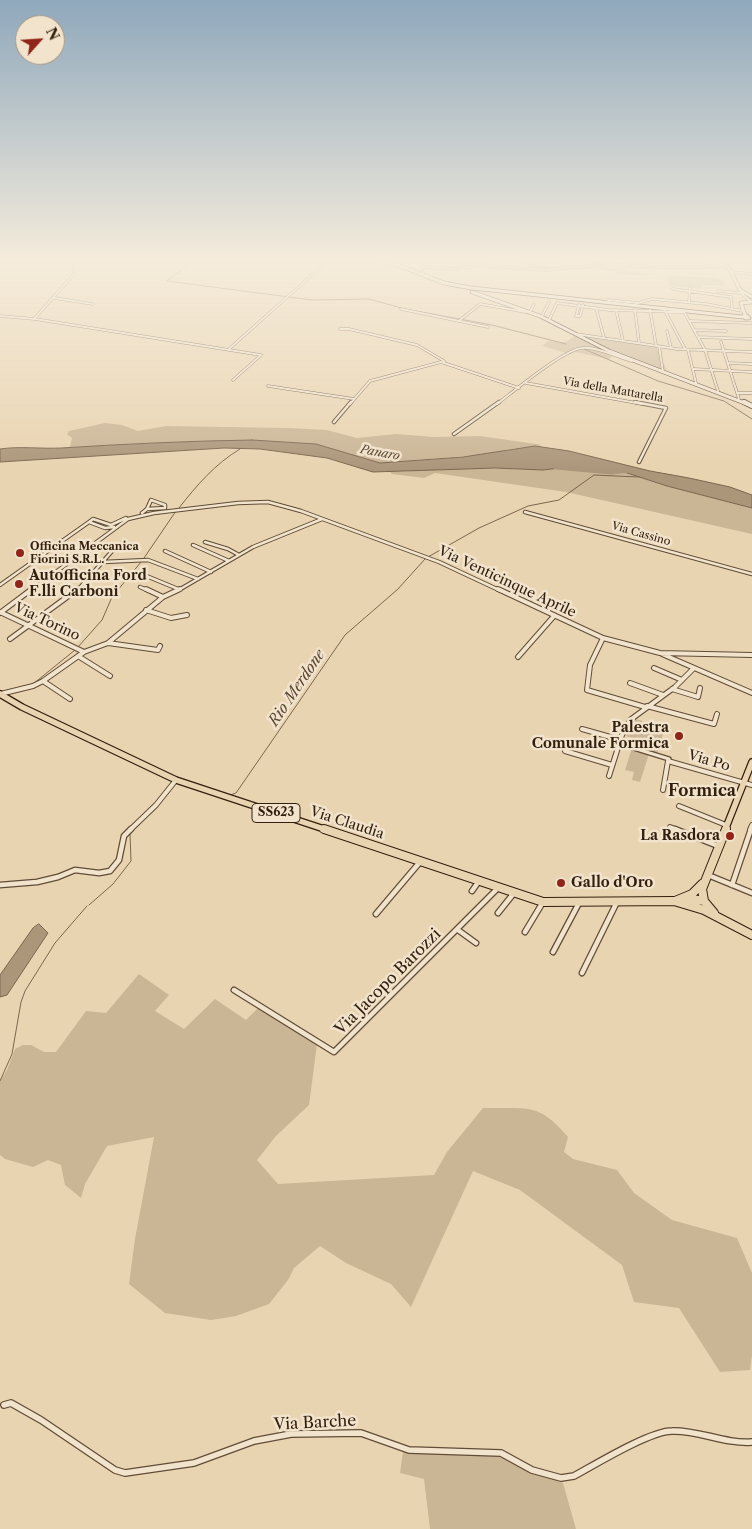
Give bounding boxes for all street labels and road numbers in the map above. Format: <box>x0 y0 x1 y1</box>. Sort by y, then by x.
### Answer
street label: Via della Mattarella <box>562 375 664 405</box>
street label: Via Cassino <box>610 519 672 549</box>
street label: Via Venticinque Aprile <box>435 543 579 621</box>
street label: Via Torino <box>11 599 83 645</box>
street label: Via Po <box>686 747 732 775</box>
street label: Via Claudia <box>308 803 386 843</box>
road number: SS623 <box>252 804 300 822</box>
street label: Via Jacopo Barozzi <box>331 925 445 1039</box>
street label: Via Barche <box>273 1411 357 1435</box>

